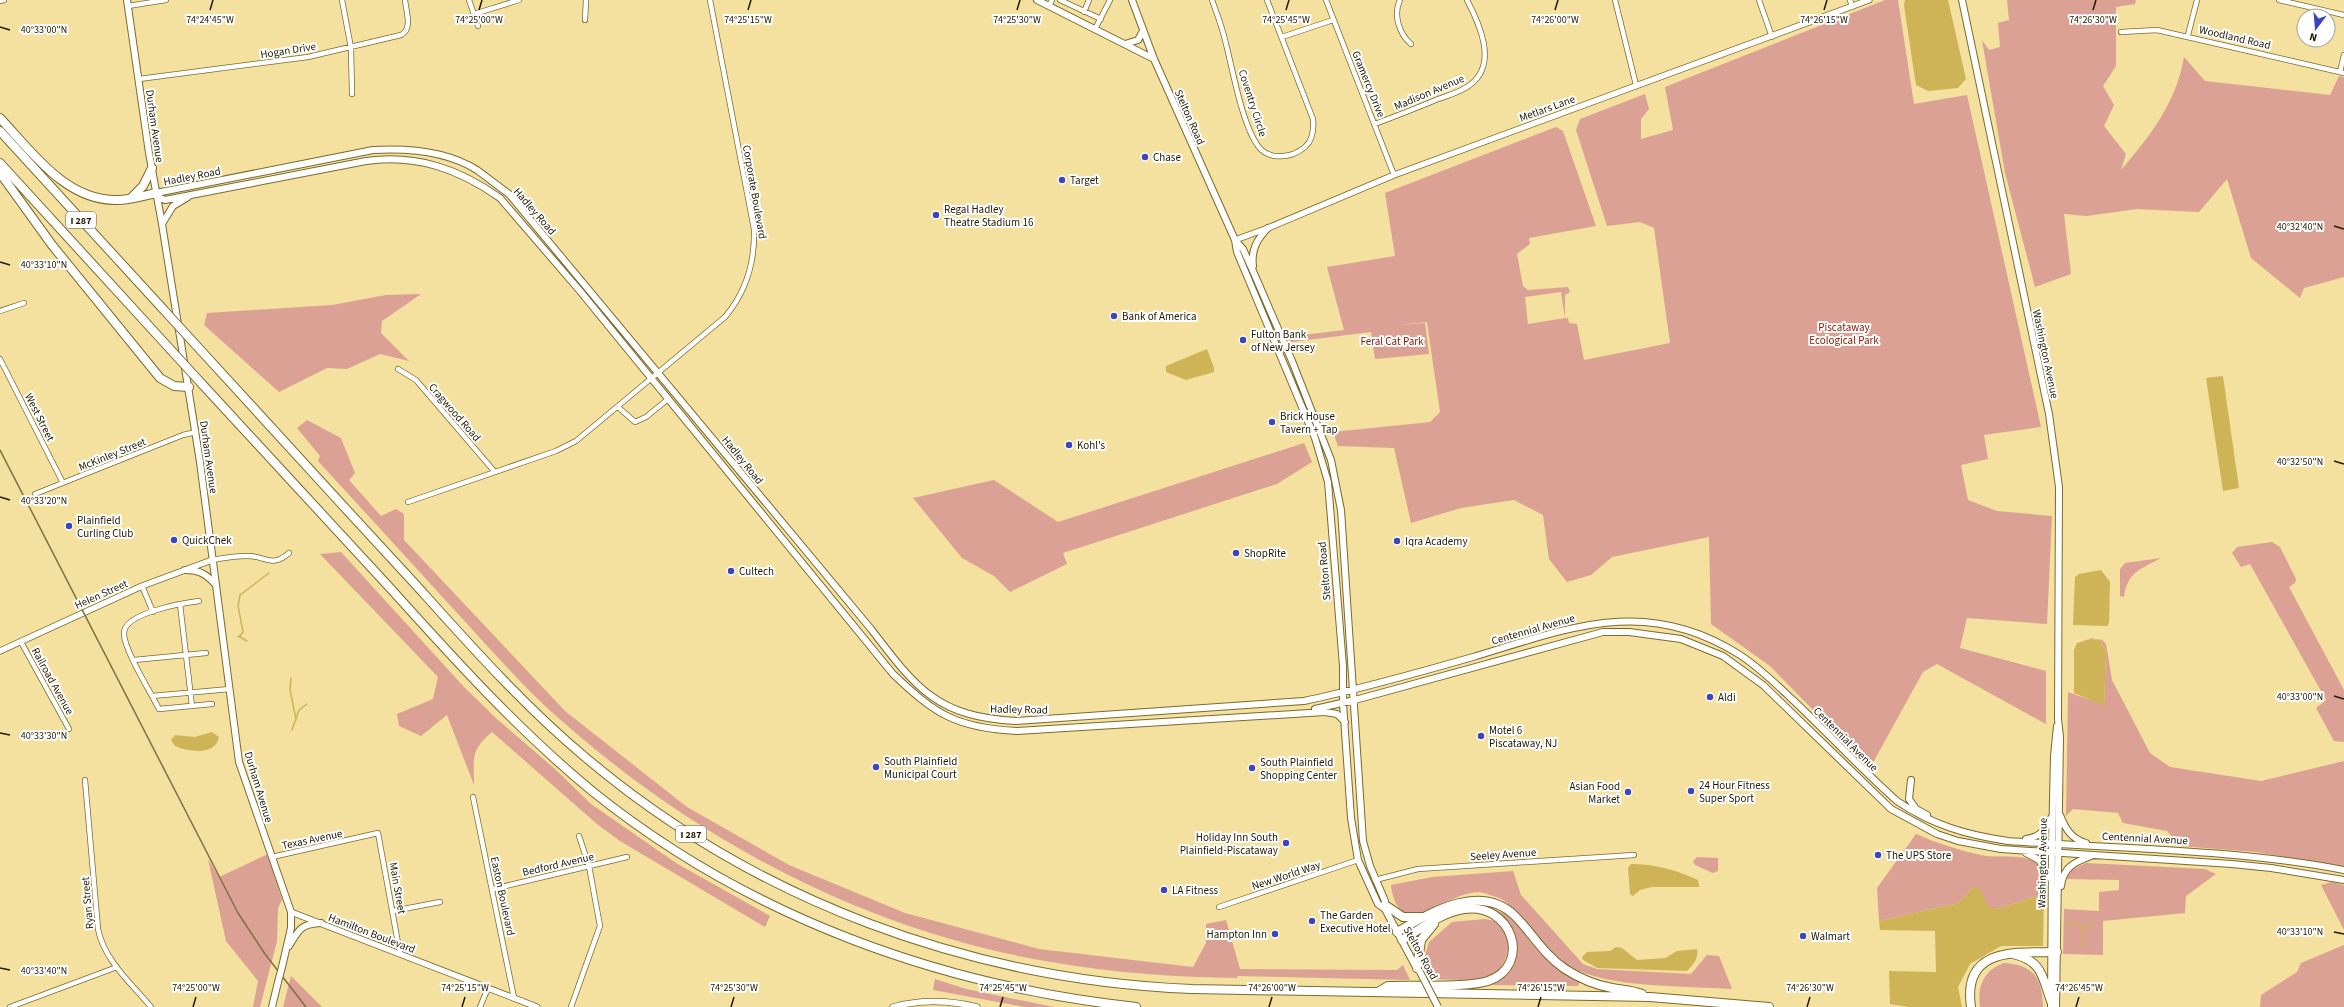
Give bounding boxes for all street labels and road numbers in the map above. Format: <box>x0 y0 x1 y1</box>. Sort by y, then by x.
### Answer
street label: Woodland Road <box>2198 22 2272 53</box>
street label: Hogan Drive <box>259 39 317 62</box>
street label: Gramercy Drive <box>1348 49 1389 120</box>
street label: Coventry Circle <box>1235 68 1271 139</box>
street label: Madison Avenue <box>1392 71 1467 114</box>
street label: Stelton Road <box>1171 87 1208 147</box>
street label: Durham Avenue <box>142 89 167 164</box>
street label: Metlars Lane <box>1517 91 1578 125</box>
street label: Corporate Boulevard <box>739 144 770 240</box>
street label: Hadley Road <box>162 164 222 189</box>
street label: Hadley Road <box>510 184 559 238</box>
road number: I 287 <box>66 212 96 228</box>
street label: Washington Avenue <box>2029 308 2062 400</box>
street label: Cragwood Road <box>425 380 484 445</box>
street label: West Street <box>21 391 58 444</box>
street label: Durham Avenue <box>196 420 221 495</box>
street label: Hadley Road <box>719 433 767 488</box>
street label: McKinley Street <box>76 434 148 475</box>
street label: Stelton Road <box>1314 541 1335 601</box>
street label: Helen Street <box>72 576 130 613</box>
street label: Centennial Avenue <box>1490 610 1577 649</box>
street label: Railroad Avenue <box>28 645 77 718</box>
street label: Hadley Road <box>990 701 1048 718</box>
street label: Centennial Avenue <box>1810 704 1882 775</box>
street label: Durham Avenue <box>241 750 277 825</box>
street label: Washington Avenue <box>2034 817 2051 908</box>
street label: Texas Avenue <box>280 826 344 853</box>
road number: I 287 <box>676 826 706 842</box>
street label: Centennial Avenue <box>2102 829 2189 848</box>
street label: Seeley Avenue <box>1469 845 1537 864</box>
street label: Bedford Avenue <box>521 849 596 880</box>
street label: Easton Boulevard <box>487 855 518 937</box>
street label: New World Way <box>1250 857 1322 894</box>
street label: Main Street <box>386 861 409 915</box>
street label: Ryan Street <box>78 876 97 930</box>
street label: Hamilton Boulevard <box>326 910 418 957</box>
street label: Stelton Road <box>1400 924 1441 983</box>

